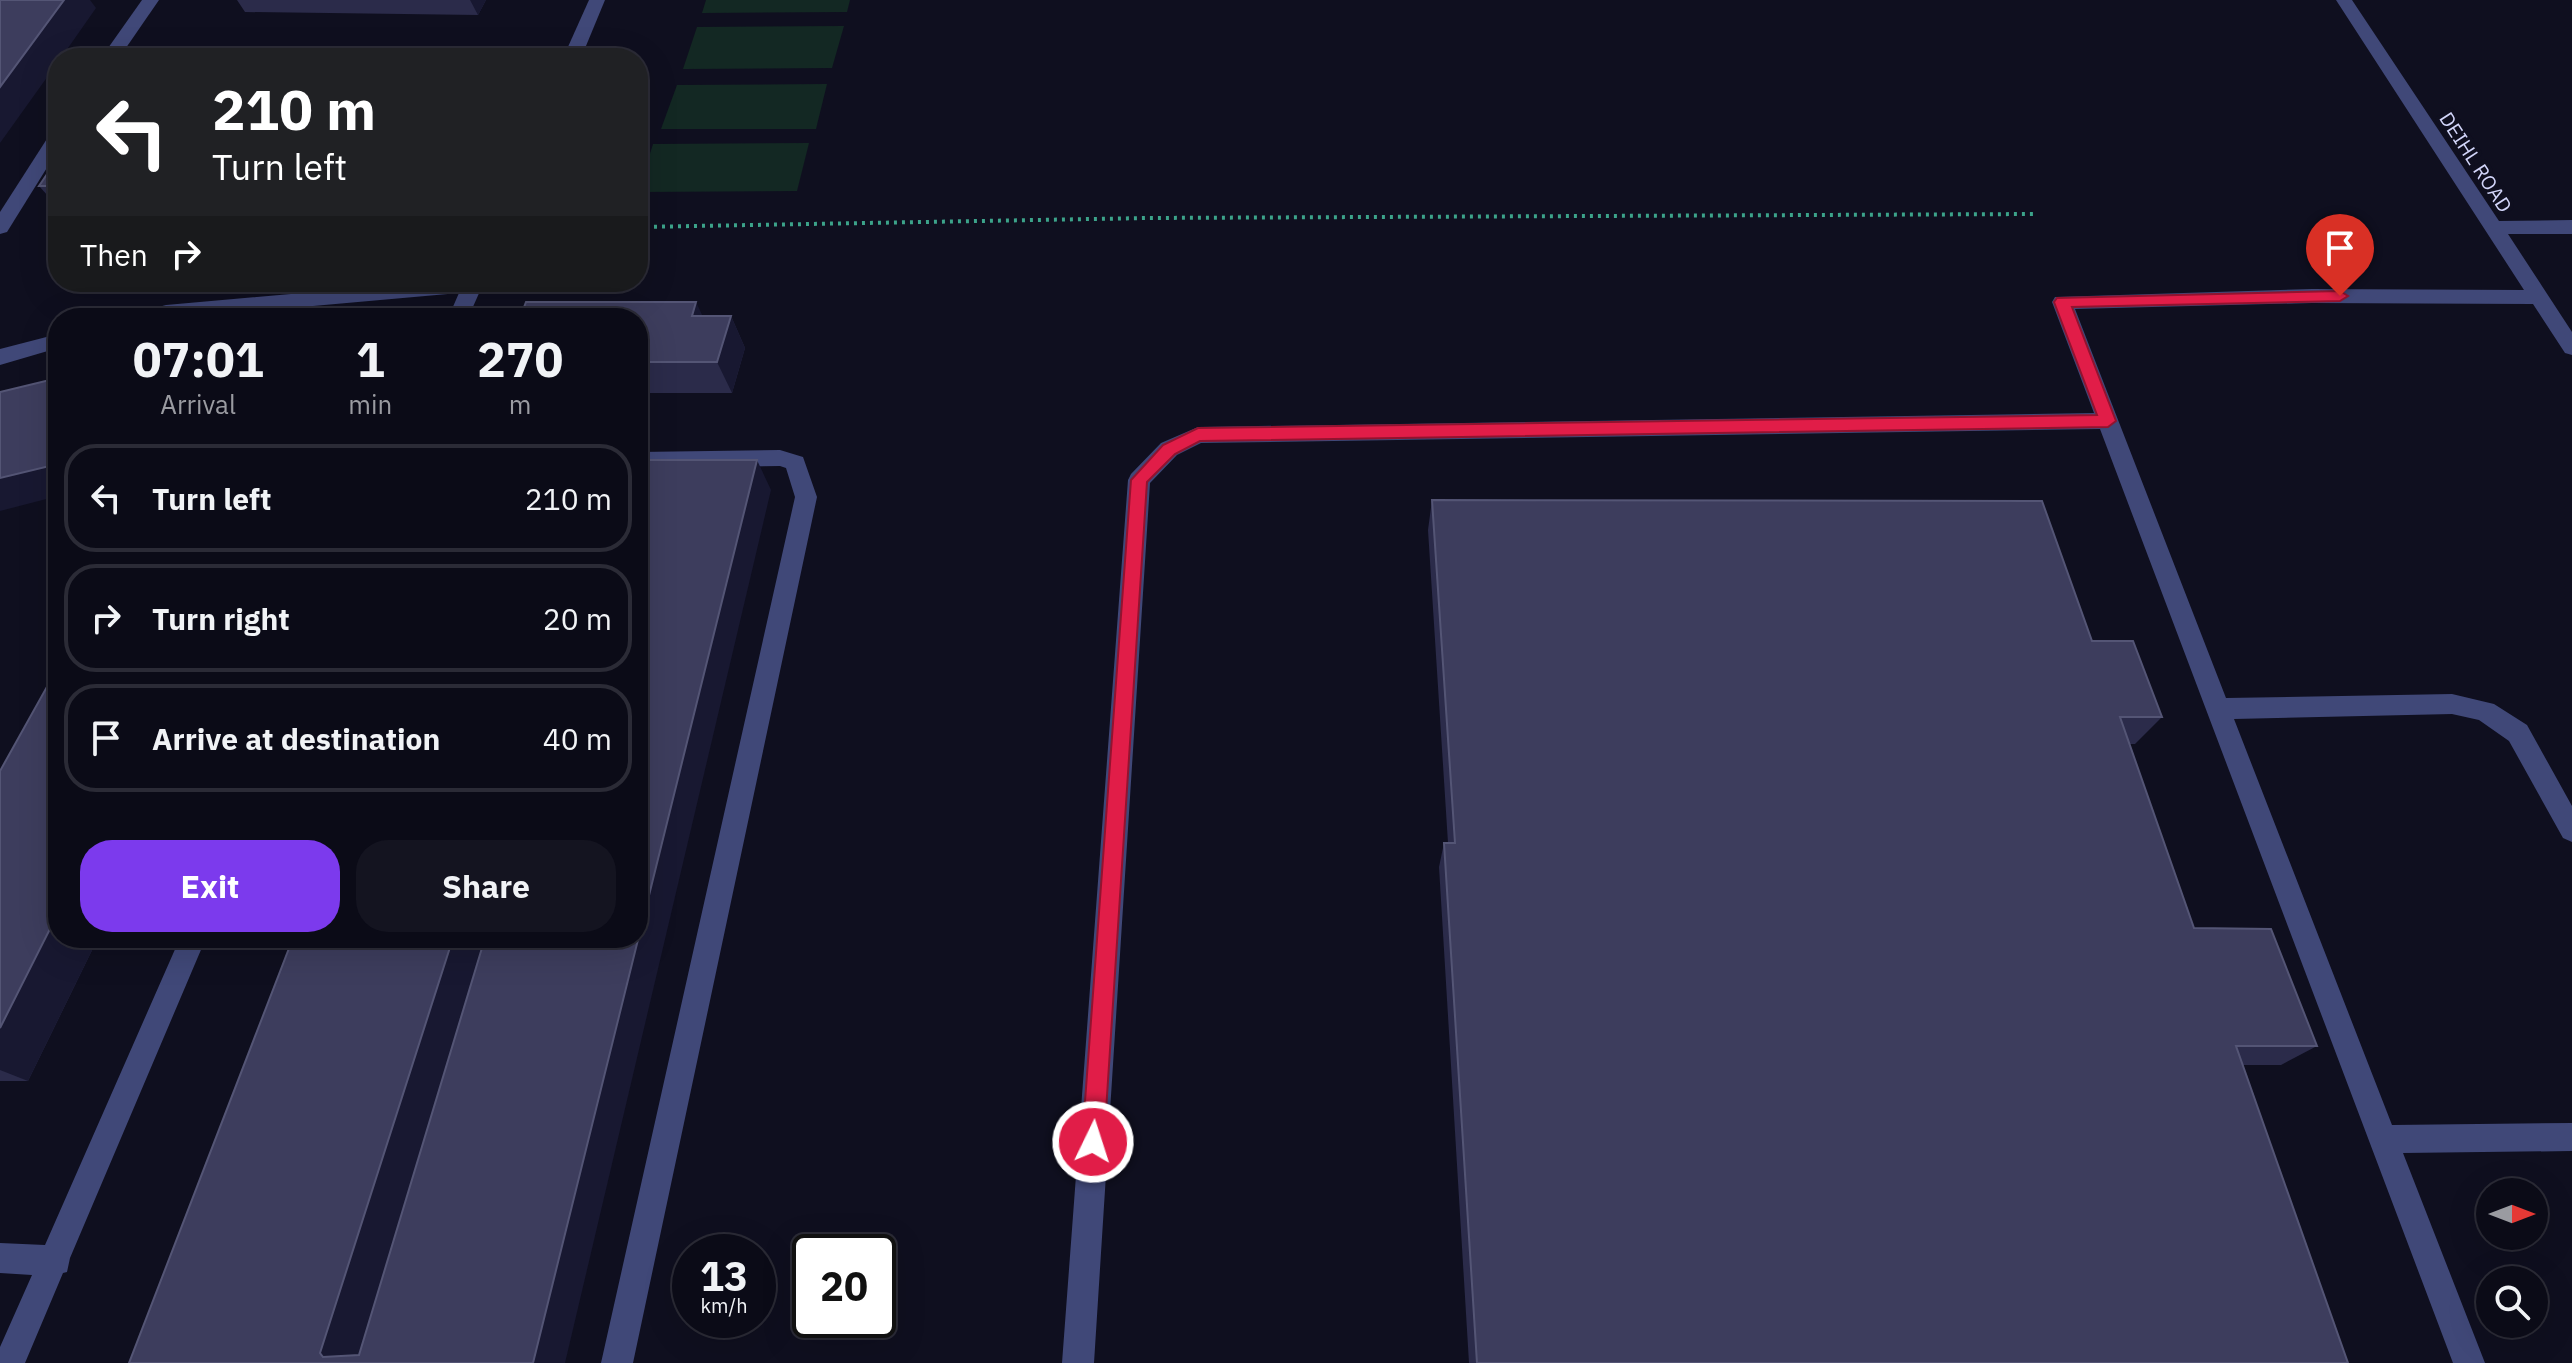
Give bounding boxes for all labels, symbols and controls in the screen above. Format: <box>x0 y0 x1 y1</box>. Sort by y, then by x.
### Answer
text: 210 m <box>212 73 376 145</box>
icon: left <box>80 80 184 184</box>
street label: DEIHL ROAD <box>2433 107 2519 217</box>
text: Turn left <box>212 143 347 190</box>
pin <box>2306 214 2374 296</box>
icon: arrive <box>2318 226 2362 270</box>
icon: right <box>164 232 208 276</box>
text: Then <box>80 235 148 274</box>
text: 07:01 <box>133 328 264 390</box>
text: 1 <box>356 328 385 390</box>
text: 270 <box>477 328 563 390</box>
text: Arrival <box>160 387 236 421</box>
text: min <box>348 387 392 421</box>
text: m <box>509 387 531 421</box>
icon: left <box>84 476 128 520</box>
text: Turn left <box>152 479 271 518</box>
text: 210 m <box>525 479 612 518</box>
icon: right <box>84 596 128 640</box>
text: Turn right <box>152 599 290 638</box>
text: 20 m <box>543 599 612 638</box>
icon: arrive <box>84 716 128 760</box>
text: Arrive at destination <box>152 719 440 758</box>
text: 40 m <box>543 719 612 758</box>
button: Exit <box>80 840 340 932</box>
button: Share <box>356 840 616 932</box>
position arrow <box>1051 1100 1135 1184</box>
north arrow <box>2476 1178 2548 1250</box>
map controls <box>2476 1178 2548 1338</box>
speed limit sign: 20 <box>792 1234 896 1338</box>
text: 13 <box>700 1250 748 1302</box>
button: search <box>2476 1266 2548 1338</box>
text: km/h <box>700 1292 748 1319</box>

